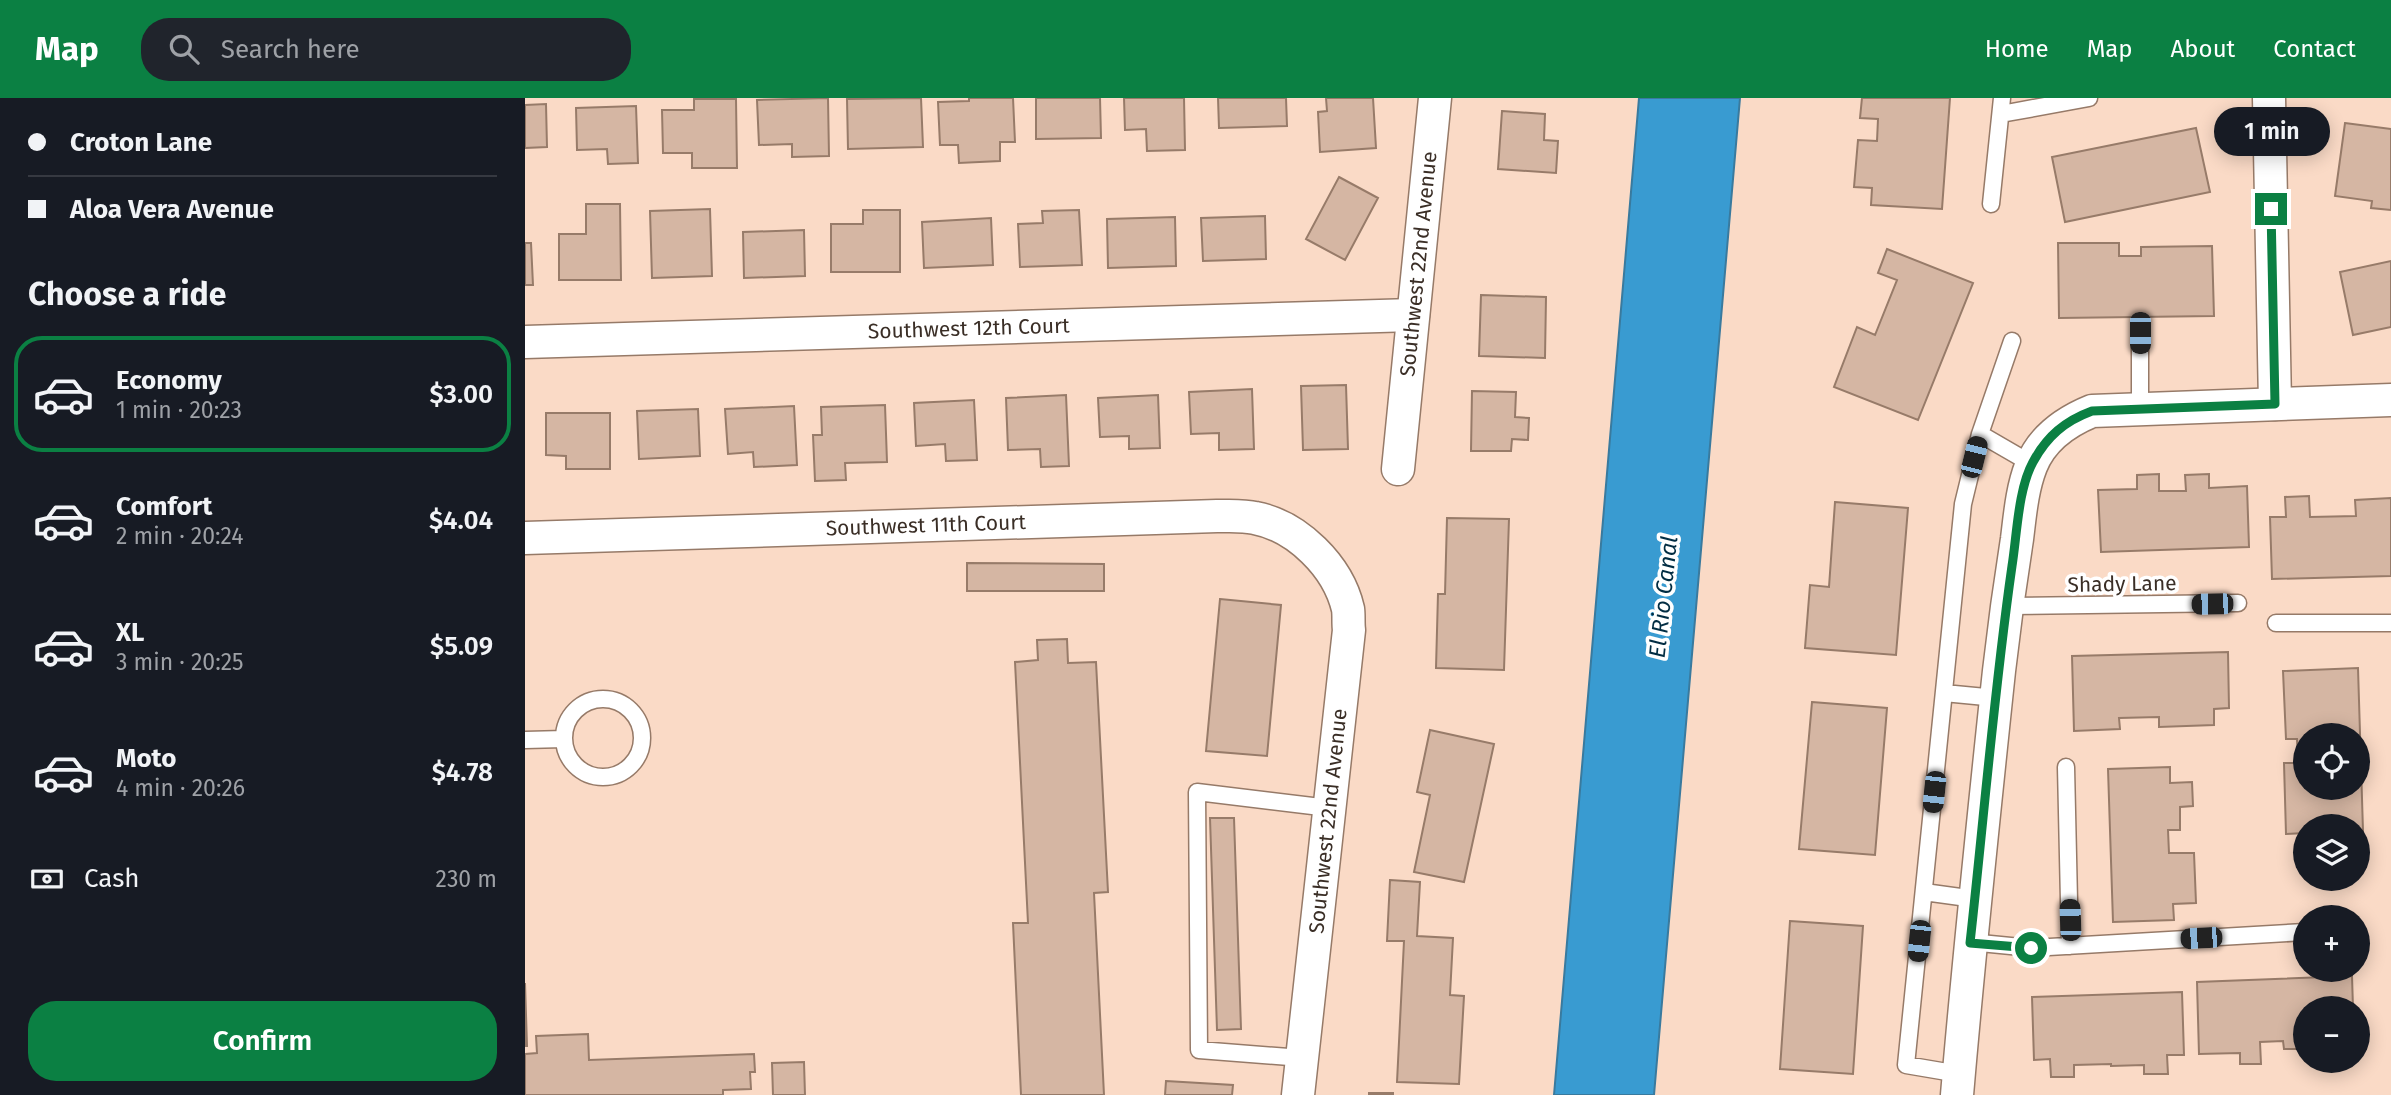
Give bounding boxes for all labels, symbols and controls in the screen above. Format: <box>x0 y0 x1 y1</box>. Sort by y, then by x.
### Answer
search box <box>141 18 631 81</box>
text: Map <box>35 29 99 69</box>
icon: search <box>165 30 203 68</box>
text: Search here <box>221 34 360 65</box>
text: Home <box>1985 35 2049 63</box>
text: Map <box>2087 35 2133 63</box>
text: About <box>2171 35 2235 63</box>
text: Contact <box>2273 35 2356 63</box>
callout: 1 min <box>2213 108 2329 156</box>
text: 1 min <box>2244 117 2300 145</box>
text: Croton Lane <box>70 127 212 158</box>
street label: Southwest 22nd Avenue <box>1394 150 1443 378</box>
route end <box>2255 193 2287 225</box>
text: Aloa Vera Avenue <box>70 194 274 225</box>
text: Choose a ride <box>28 275 226 313</box>
street label: Southwest 12th Court <box>868 312 1070 345</box>
car <box>2130 312 2151 354</box>
icon: car <box>32 363 95 426</box>
text: Economy <box>116 365 222 396</box>
text: $3.00 <box>429 379 493 410</box>
text: 1 min · 20:23 <box>116 396 242 424</box>
car <box>1959 434 1990 480</box>
icon: car <box>32 489 95 552</box>
text: Comfort <box>116 491 212 522</box>
text: $4.04 <box>429 505 493 536</box>
street label: Southwest 11th Court <box>825 509 1027 541</box>
text: 2 min · 20:24 <box>116 522 244 550</box>
water label: El Rio Canal <box>1643 535 1683 659</box>
street label: Shady Lane <box>2067 570 2177 598</box>
car <box>2191 593 2234 615</box>
icon: car <box>32 615 95 678</box>
text: XL <box>116 617 144 648</box>
text: $5.09 <box>430 631 493 662</box>
text: 3 min · 20:25 <box>116 648 244 676</box>
street label: Southwest 22nd Avenue <box>1303 707 1353 935</box>
map controls <box>2293 723 2370 1073</box>
button: locate <box>2293 723 2370 800</box>
icon: car <box>32 741 95 804</box>
text: Moto <box>116 743 176 774</box>
text: $4.78 <box>432 757 493 788</box>
car <box>1922 770 1947 814</box>
text: 4 min · 20:26 <box>116 774 245 802</box>
button: layers <box>2293 814 2370 891</box>
icon: cash <box>28 860 66 898</box>
text: Cash <box>84 863 140 894</box>
text: 230 m <box>436 865 497 893</box>
car <box>2059 899 2082 941</box>
button: + <box>2293 905 2370 982</box>
car <box>1907 919 1932 963</box>
car <box>2180 926 2223 950</box>
route start <box>2015 932 2047 964</box>
button: − <box>2293 996 2370 1073</box>
button: Confirm <box>28 1001 497 1081</box>

